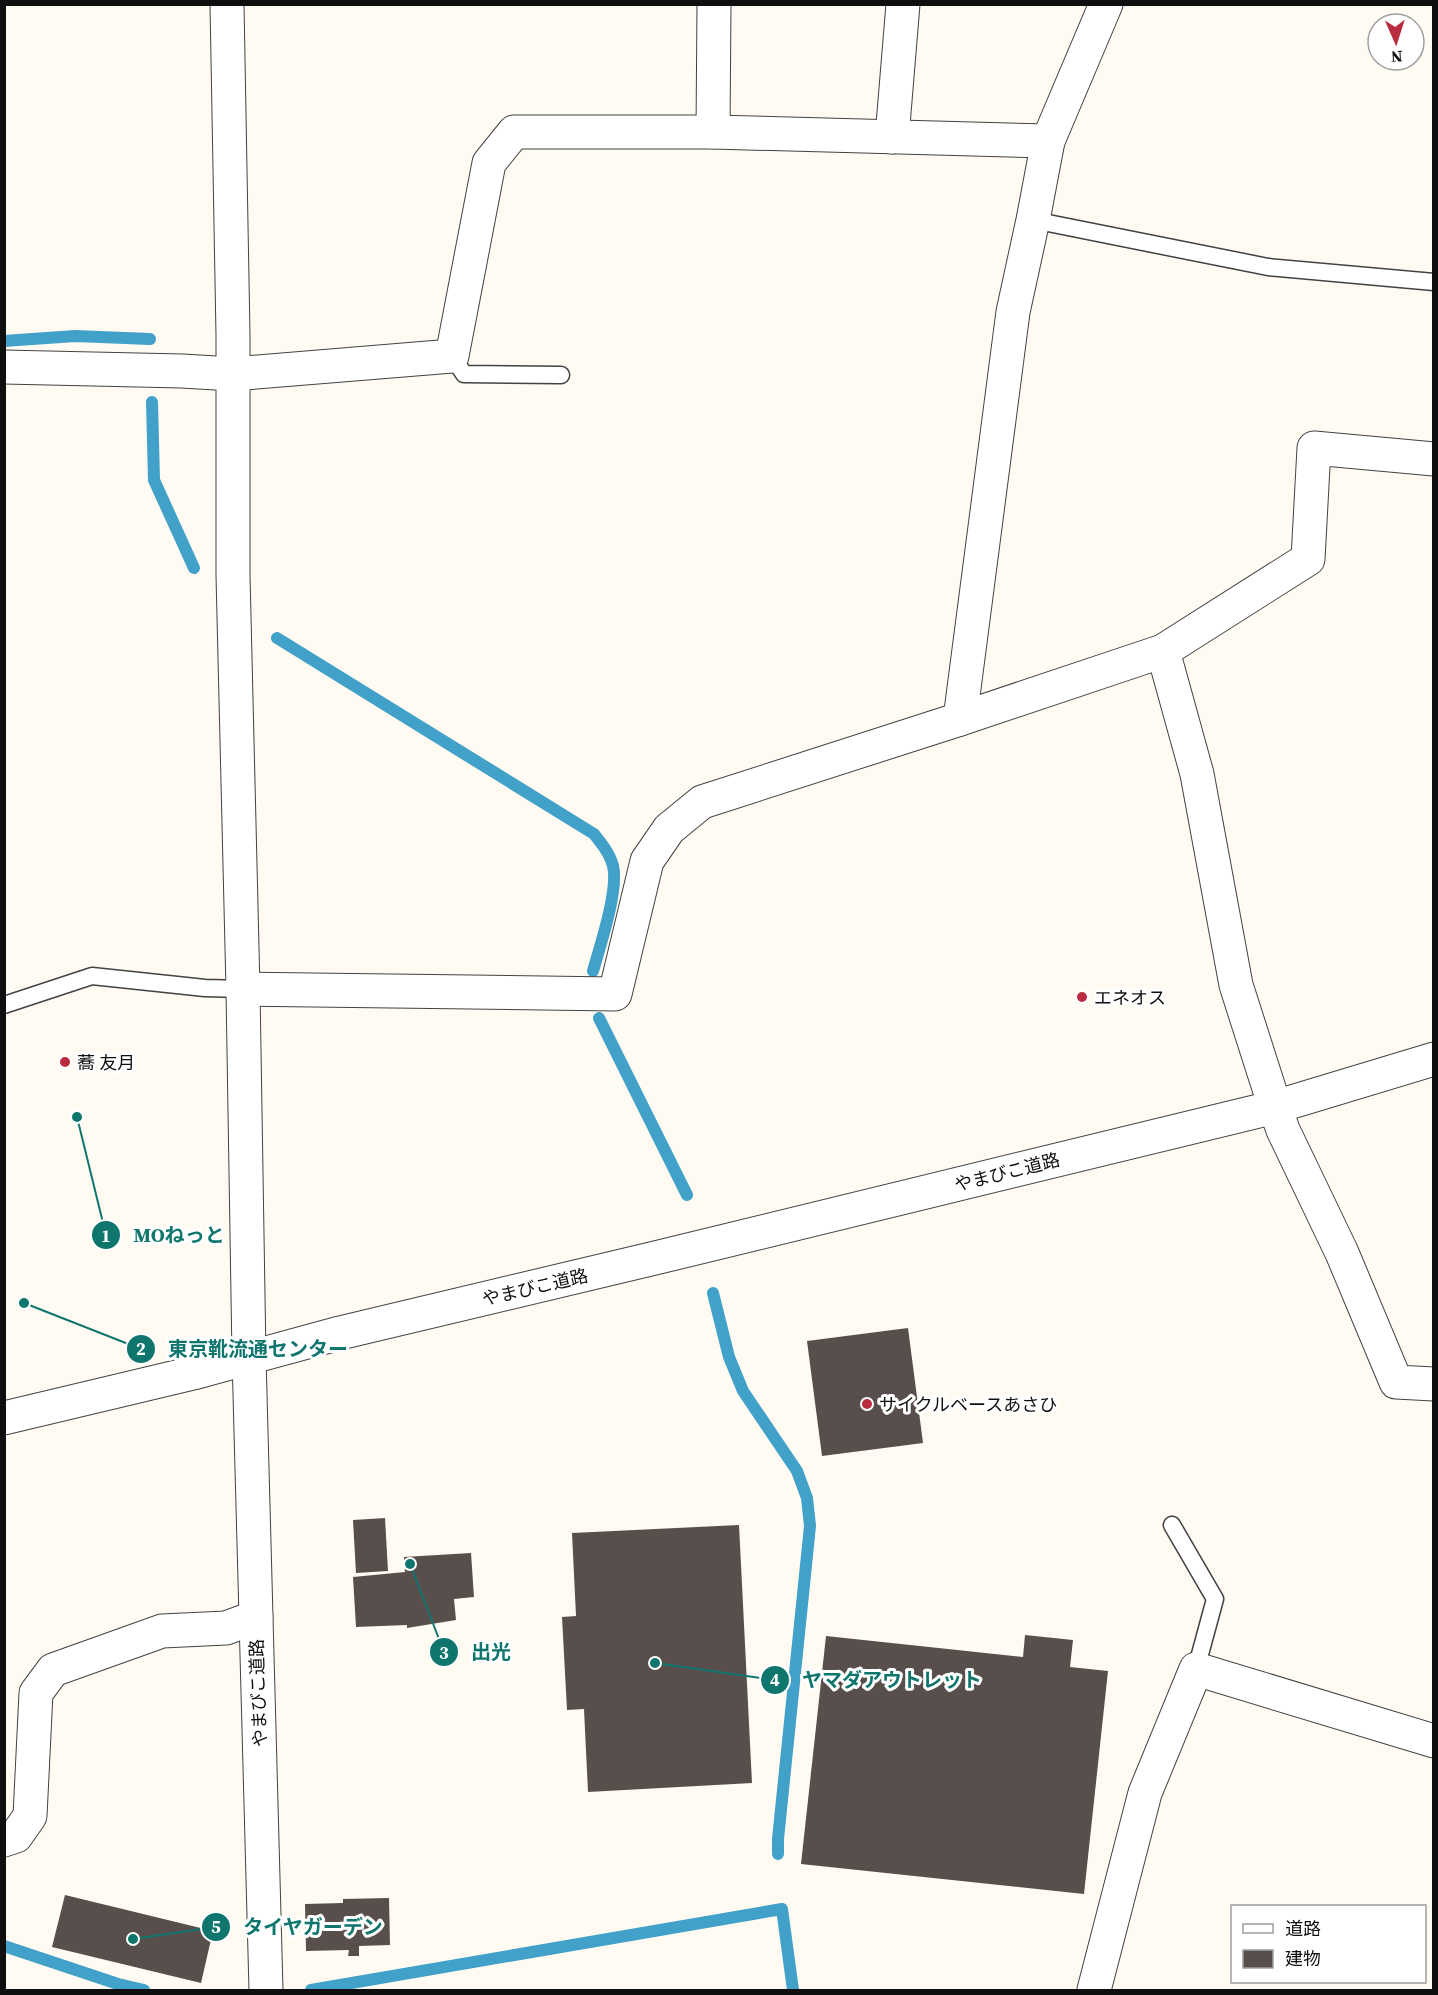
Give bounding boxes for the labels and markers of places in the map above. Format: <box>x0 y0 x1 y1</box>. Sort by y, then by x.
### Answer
place label: エネオス <box>1094 985 1166 1010</box>
marker: エネオス <box>1075 990 1089 1004</box>
place label: 蕎 友月 <box>77 1050 135 1075</box>
marker: 蕎 友月 <box>58 1055 72 1069</box>
callout: MOねっと <box>91 1216 237 1254</box>
callout: 東京靴流通センター <box>126 1330 360 1368</box>
place label: サイクルベースあさひ <box>879 1392 1057 1417</box>
marker: サイクルベースあさひ <box>860 1397 874 1411</box>
callout: 出光 <box>429 1633 523 1671</box>
callout: ヤマダアウトレット <box>760 1661 994 1699</box>
callout: タイヤガーデン <box>201 1908 395 1946</box>

